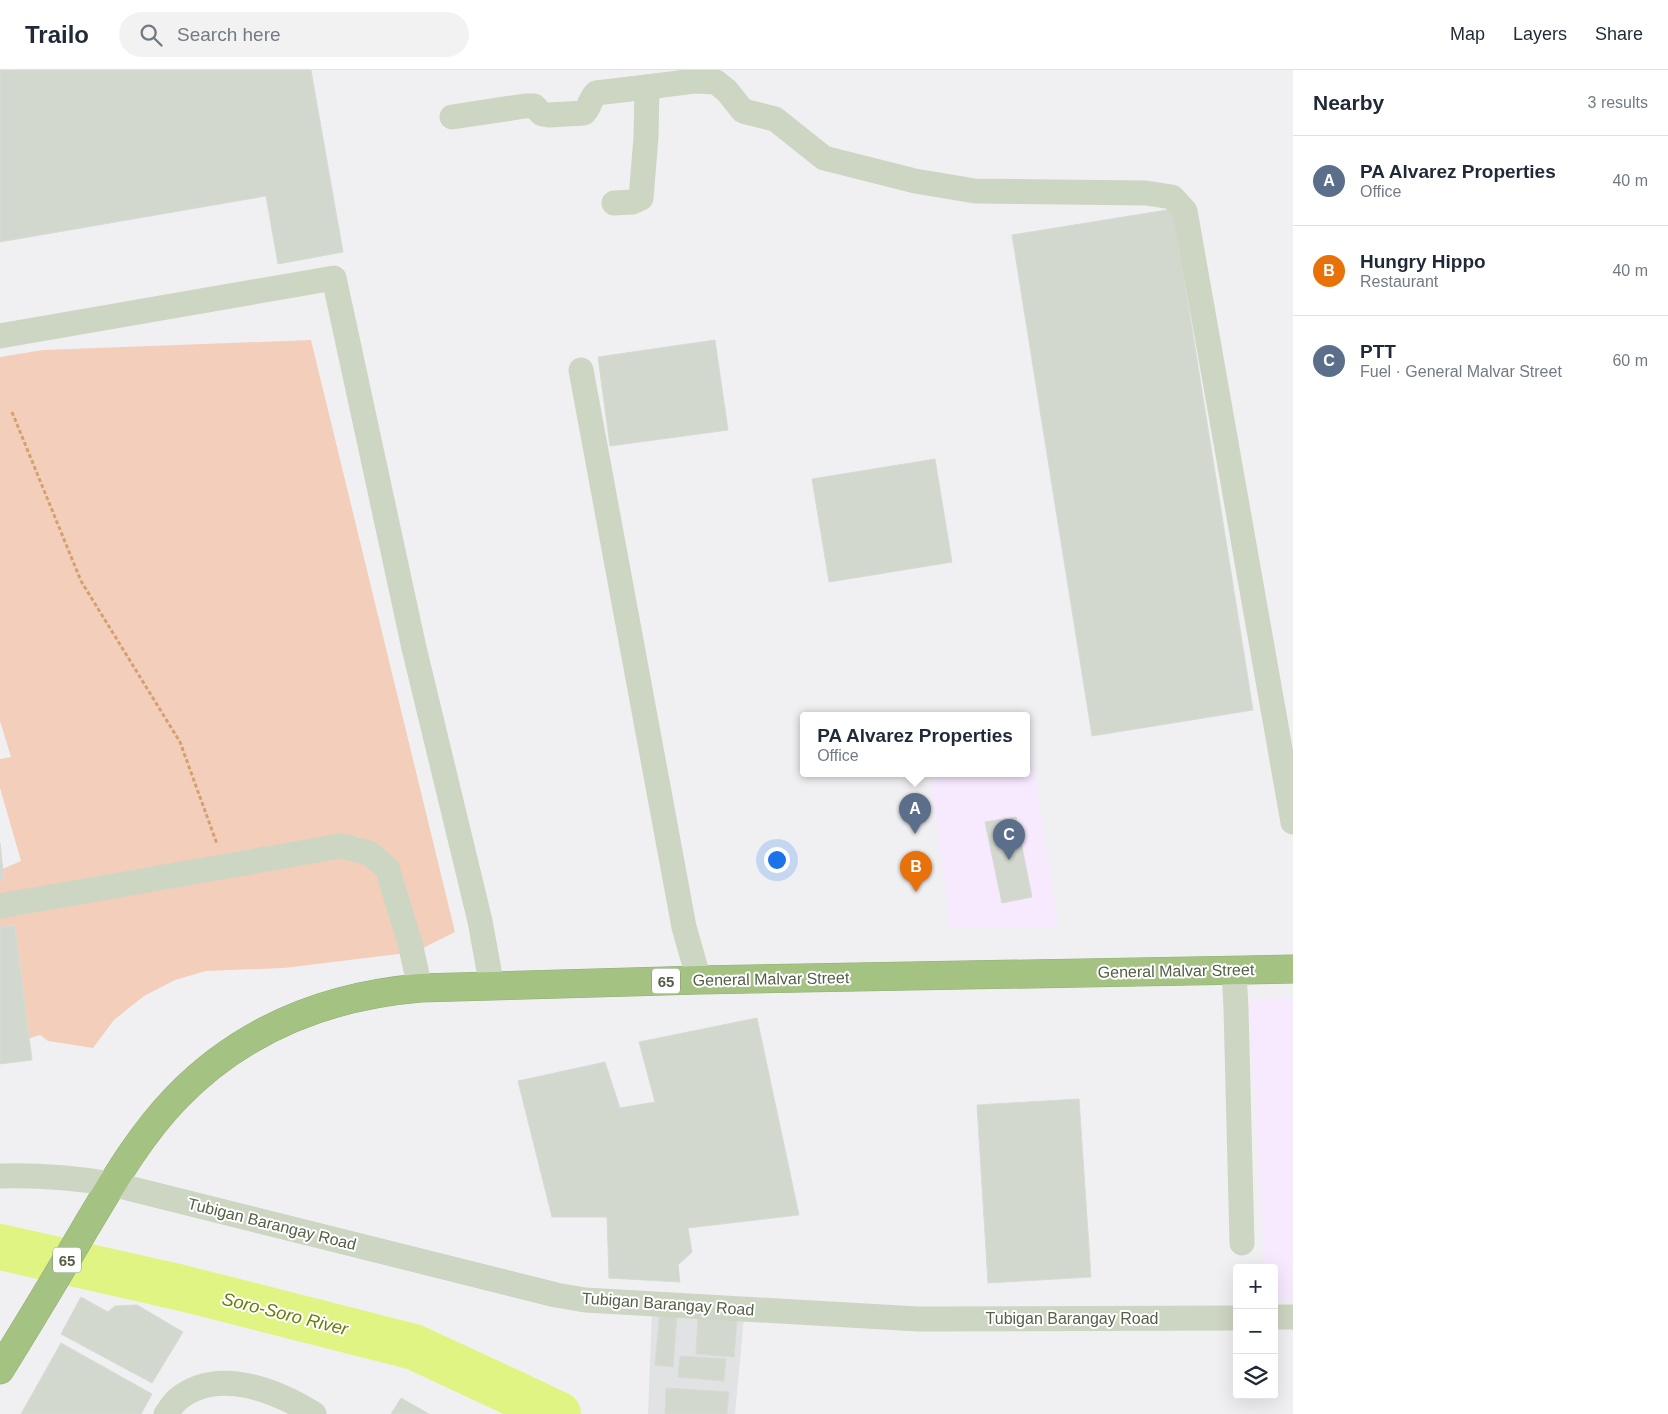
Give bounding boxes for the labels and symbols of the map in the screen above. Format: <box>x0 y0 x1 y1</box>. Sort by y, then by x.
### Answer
pin: A <box>899 793 931 834</box>
pin: C <box>993 819 1025 860</box>
your location <box>764 847 790 873</box>
pin: B <box>900 851 932 892</box>
street label: General Malvar Street <box>1098 961 1255 981</box>
road number: 65 <box>652 968 680 994</box>
street label: General Malvar Street <box>693 969 850 989</box>
street label: Tubigan Barangay Road <box>186 1195 358 1253</box>
road number: 65 <box>53 1248 81 1272</box>
water label: Soro-Soro River <box>220 1289 351 1340</box>
street label: Tubigan Barangay Road <box>581 1289 755 1319</box>
street label: Tubigan Barangay Road <box>986 1310 1158 1327</box>

